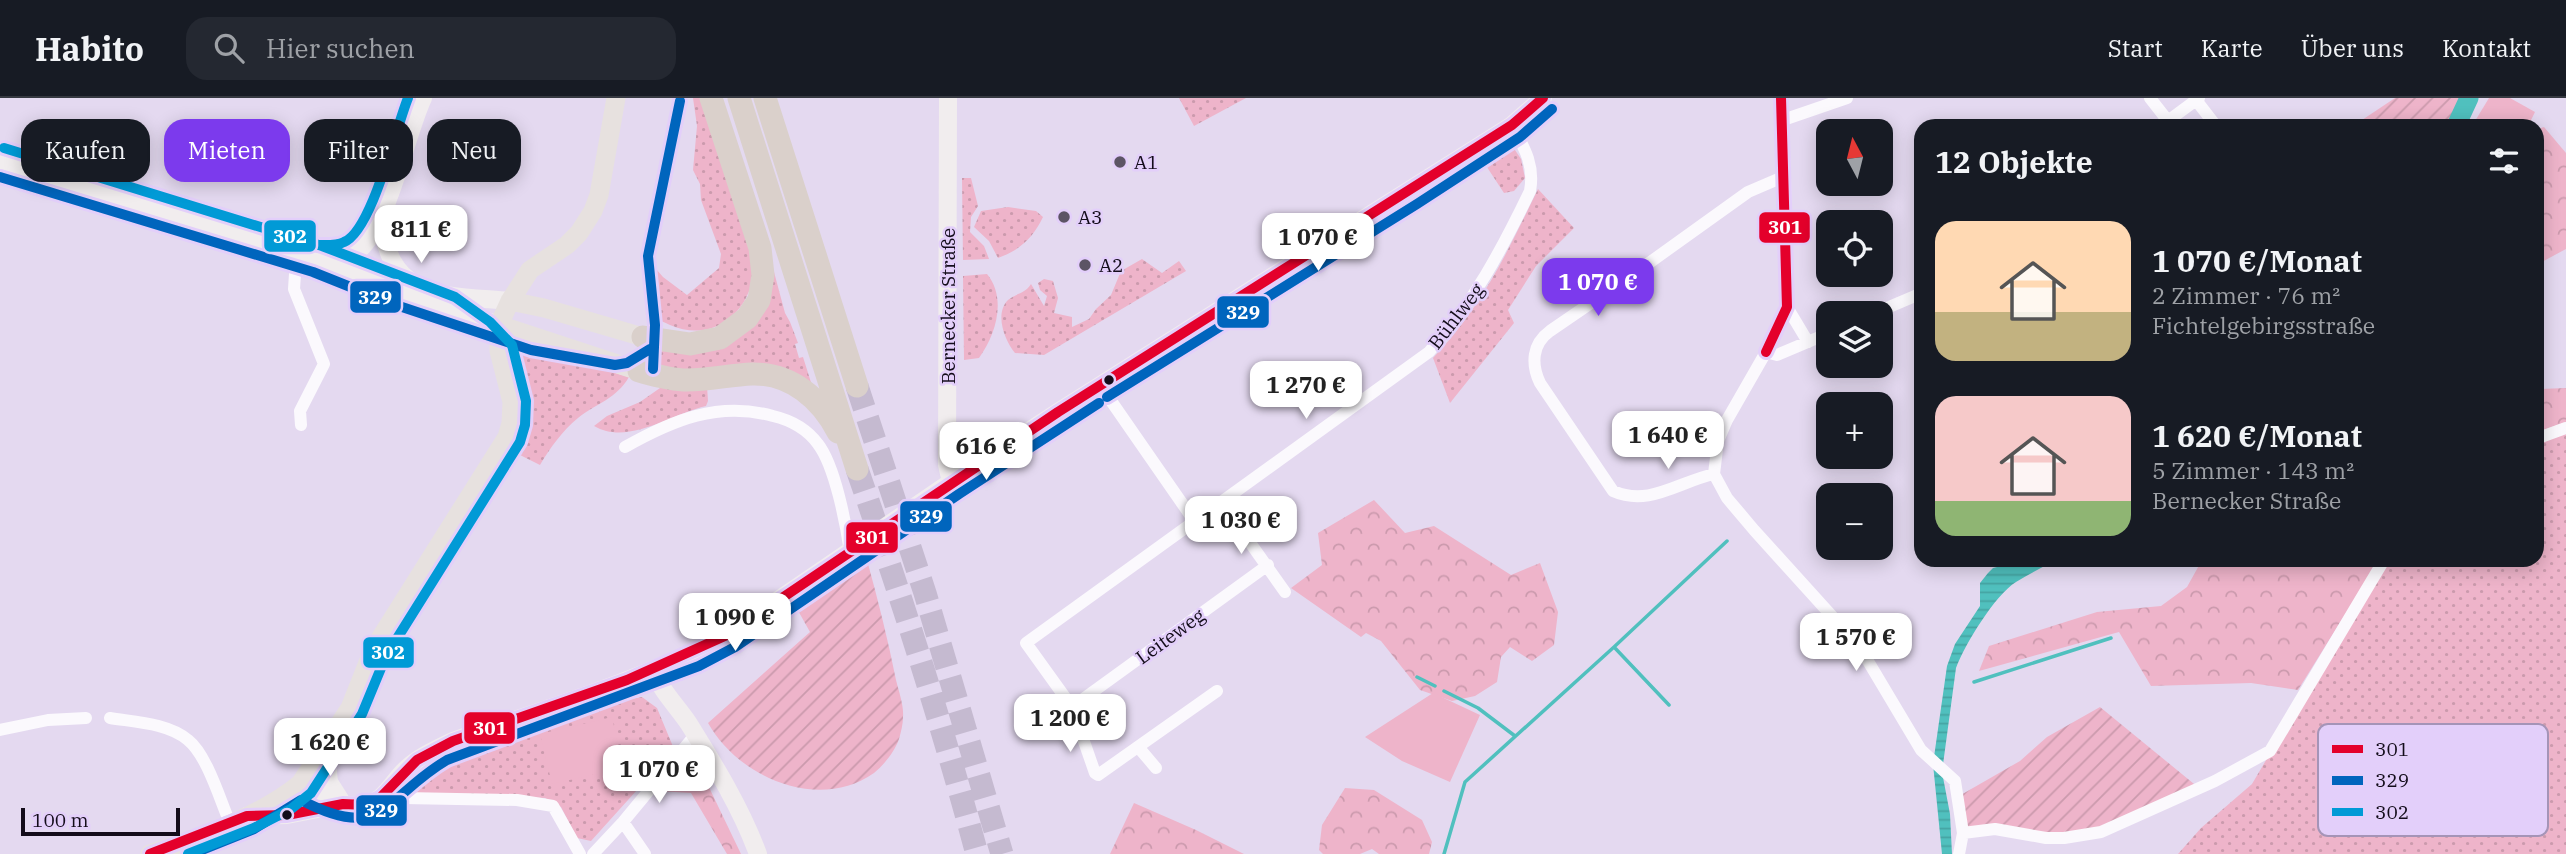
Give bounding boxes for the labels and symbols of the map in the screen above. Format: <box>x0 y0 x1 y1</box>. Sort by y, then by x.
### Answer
north arrow <box>1816 119 1894 196</box>
place label: A1 <box>1134 150 1158 174</box>
marker: A1 <box>1112 154 1128 170</box>
place label: A3 <box>1078 205 1102 229</box>
pin: 811 € <box>372 206 470 265</box>
marker: A3 <box>1056 209 1072 225</box>
line badge: 301 <box>1758 211 1811 244</box>
pin: 1 070 € <box>1253 214 1383 273</box>
text: 301 <box>1768 215 1802 239</box>
line badge: 302 <box>263 219 317 253</box>
text: 302 <box>273 224 307 248</box>
street label: Bernecker Straße <box>936 228 960 384</box>
place label: A2 <box>1099 253 1123 277</box>
marker: A2 <box>1077 257 1093 273</box>
pin: 1 070 € <box>1533 258 1663 318</box>
street label: Bühlweg <box>1423 278 1490 354</box>
line badge: 329 <box>349 280 402 314</box>
text: 329 <box>358 285 392 309</box>
line badge: 329 <box>1216 295 1270 329</box>
text: 329 <box>1226 300 1260 324</box>
pin: 1 270 € <box>1241 362 1371 421</box>
unlabelled marker <box>1102 373 1116 387</box>
pin: 1 640 € <box>1603 412 1733 471</box>
pin: 616 € <box>937 422 1035 482</box>
pin: 1 030 € <box>1176 496 1306 556</box>
line badge: 329 <box>899 500 953 533</box>
text: 329 <box>909 504 943 528</box>
line badge: 301 <box>845 521 899 554</box>
text: 301 <box>855 525 889 549</box>
pin: 1 090 € <box>670 594 800 653</box>
street label: Leiteweg <box>1131 603 1210 669</box>
pin: 1 570 € <box>1791 614 1921 673</box>
line badge: 302 <box>362 636 415 669</box>
text: 302 <box>371 640 405 664</box>
pin: 1 200 € <box>1005 694 1135 754</box>
line badge: 301 <box>463 711 516 745</box>
text: 301 <box>473 716 507 740</box>
pin: 1 620 € <box>265 718 395 778</box>
legend <box>2318 724 2548 836</box>
text: 301 <box>2375 737 2409 761</box>
pin: 1 070 € <box>594 746 724 805</box>
text: 329 <box>2375 768 2409 792</box>
line badge: 329 <box>355 794 408 827</box>
text: 329 <box>364 798 398 822</box>
text: 302 <box>2375 800 2409 824</box>
scale bar <box>21 805 180 837</box>
unlabelled marker <box>280 808 294 822</box>

